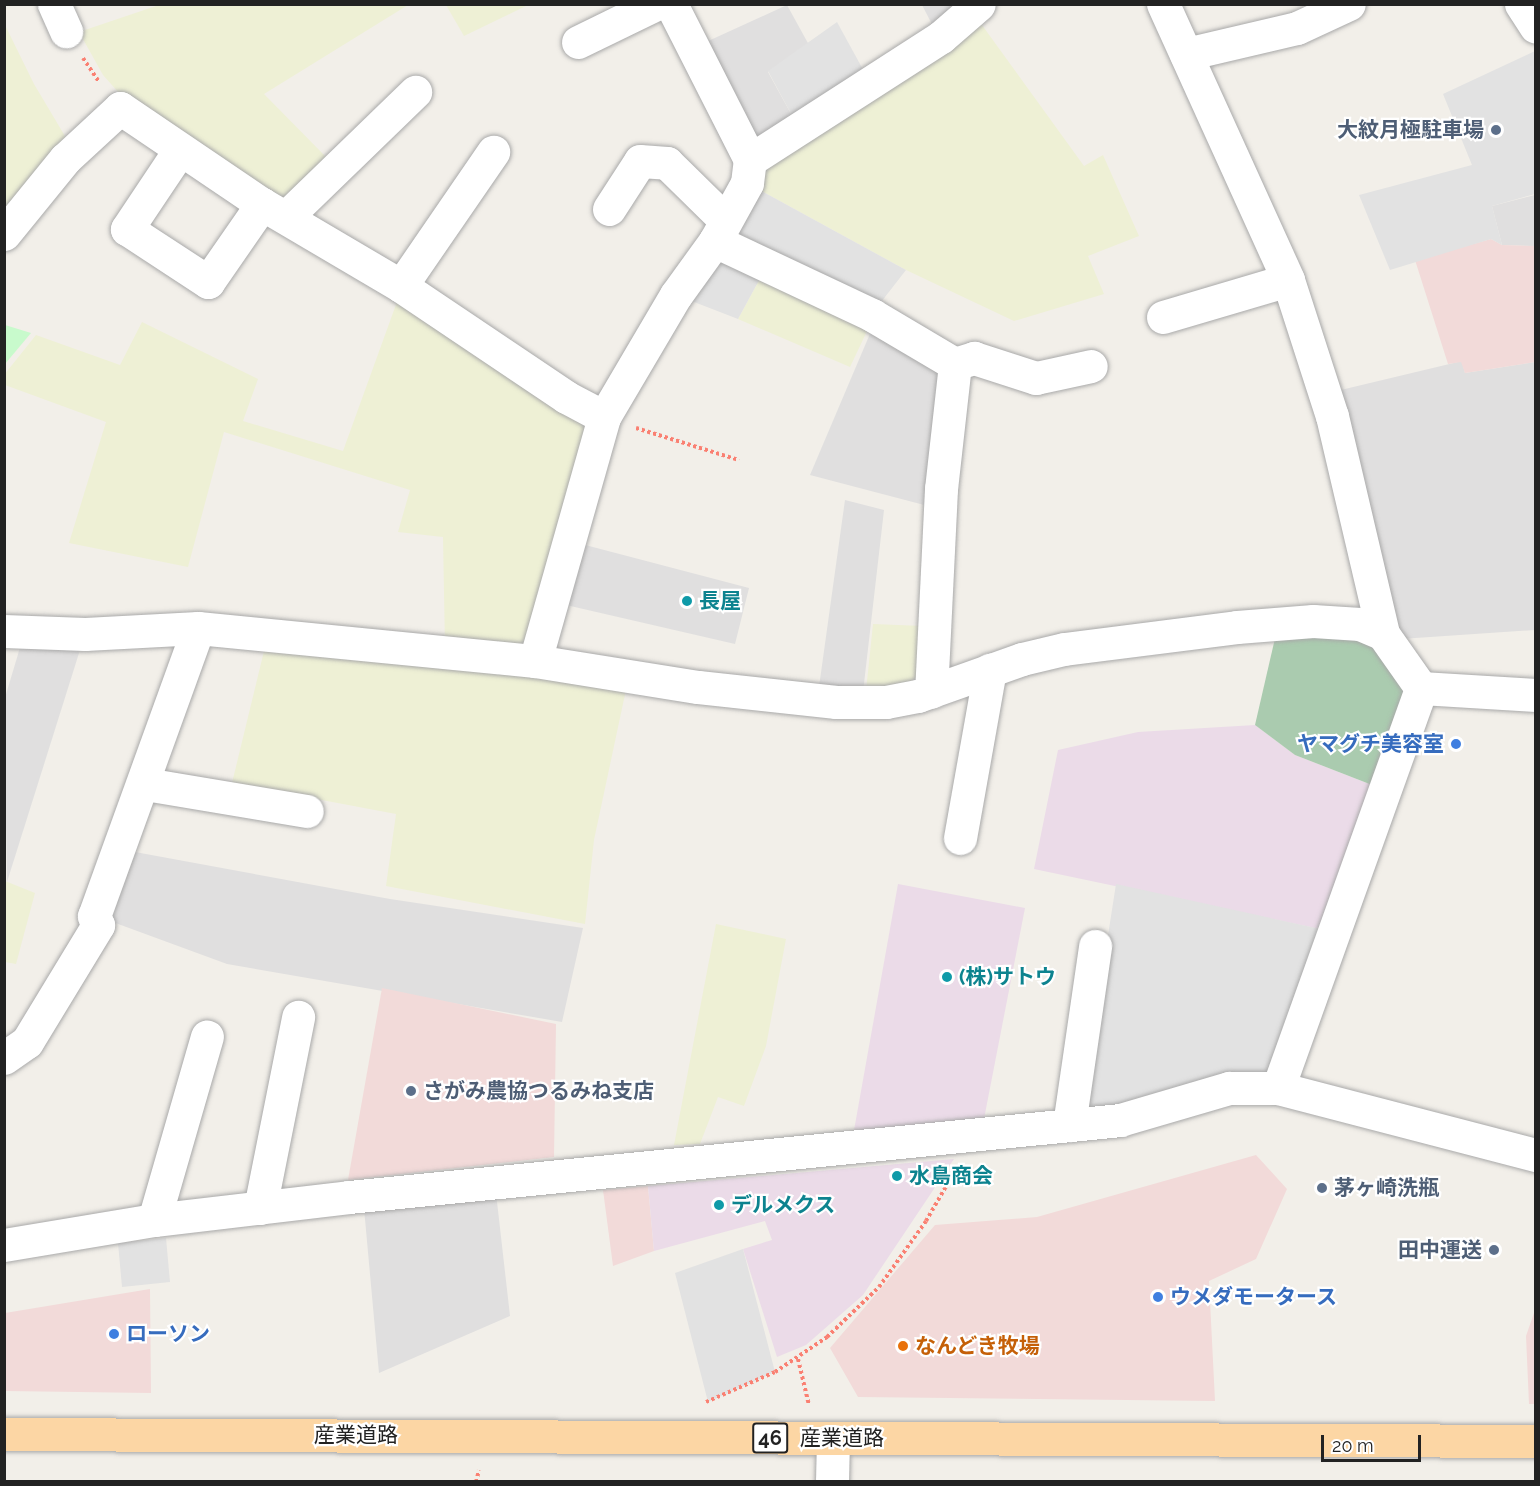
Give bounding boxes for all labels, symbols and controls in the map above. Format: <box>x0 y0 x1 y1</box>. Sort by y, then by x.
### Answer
place label: 大紋月極駐車場 <box>1337 117 1484 143</box>
marker: 大紋月極駐車場 <box>1489 123 1503 137</box>
place label: 長屋 <box>699 588 741 614</box>
marker: 長屋 <box>680 594 694 608</box>
place label: ヤマグチ美容室 <box>1297 731 1444 757</box>
marker: ヤマグチ美容室 <box>1449 737 1463 751</box>
place label: (株)サトウ <box>959 964 1056 990</box>
marker: (株)サトウ <box>940 970 954 984</box>
place label: さがみ農協つるみね支店 <box>423 1078 654 1104</box>
marker: さがみ農協つるみね支店 <box>404 1084 418 1098</box>
place label: 水島商会 <box>909 1163 993 1189</box>
marker: 水島商会 <box>890 1169 904 1183</box>
place label: 茅ヶ崎洗瓶 <box>1334 1175 1439 1201</box>
marker: 茅ヶ崎洗瓶 <box>1315 1181 1329 1195</box>
place label: デルメクス <box>731 1192 836 1218</box>
marker: デルメクス <box>712 1198 726 1212</box>
place label: 田中運送 <box>1398 1237 1482 1263</box>
marker: 田中運送 <box>1487 1243 1501 1257</box>
place label: ウメダモータース <box>1170 1284 1338 1310</box>
marker: ウメダモータース <box>1151 1290 1165 1304</box>
place label: ローソン <box>126 1321 210 1347</box>
marker: ローソン <box>107 1327 121 1341</box>
place label: なんどき牧場 <box>915 1333 1041 1359</box>
marker: なんどき牧場 <box>896 1339 910 1353</box>
road number: 46 <box>752 1421 788 1455</box>
street label: 産業道路 <box>314 1422 398 1448</box>
scale bar <box>1324 1423 1424 1461</box>
street label: 産業道路 <box>800 1425 884 1451</box>
text: 20 m <box>1332 1435 1374 1456</box>

